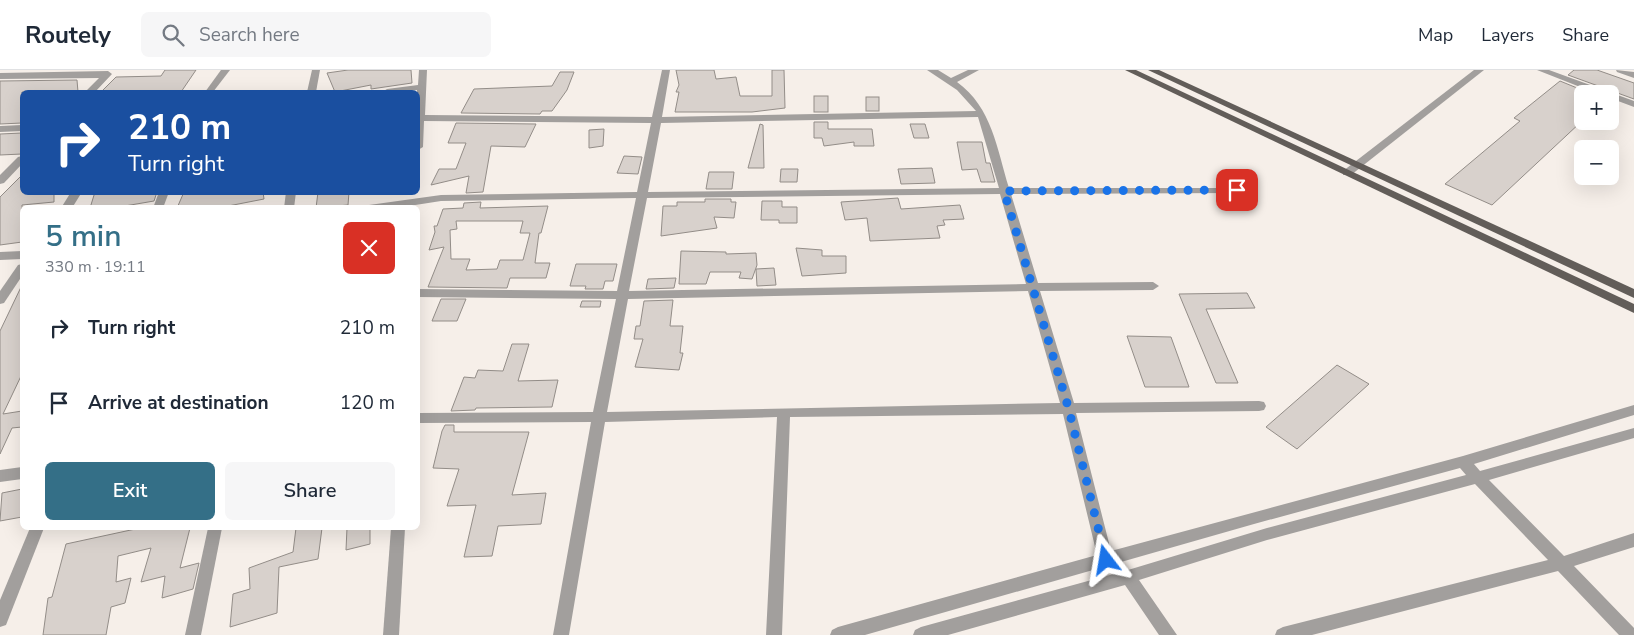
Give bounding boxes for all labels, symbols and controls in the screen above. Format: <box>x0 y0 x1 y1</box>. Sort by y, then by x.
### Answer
search box <box>141 12 491 57</box>
text: Routely <box>25 19 111 51</box>
icon: search <box>159 21 187 49</box>
text: Search here <box>199 22 300 48</box>
text: Map <box>1418 23 1453 47</box>
text: Layers <box>1481 23 1534 47</box>
text: Share <box>1562 23 1609 47</box>
map controls <box>1574 85 1619 185</box>
button: + <box>1574 85 1619 130</box>
text: 210 m <box>128 104 231 151</box>
icon: right <box>45 110 110 175</box>
button: − <box>1574 140 1619 185</box>
text: Turn right <box>128 149 224 179</box>
pin <box>1216 169 1258 211</box>
icon: arrive <box>1223 176 1251 204</box>
text: 5 min <box>45 216 121 257</box>
button: close <box>343 222 395 274</box>
text: 330 m · 19:11 <box>45 256 146 278</box>
icon: right <box>45 314 73 342</box>
text: Turn right <box>88 315 175 341</box>
text: 210 m <box>340 315 395 341</box>
icon: arrive <box>45 389 73 417</box>
text: Arrive at destination <box>88 390 269 416</box>
text: 120 m <box>340 390 395 416</box>
button: Exit <box>45 462 215 520</box>
button: Share <box>225 462 395 520</box>
position arrow <box>1079 533 1131 585</box>

